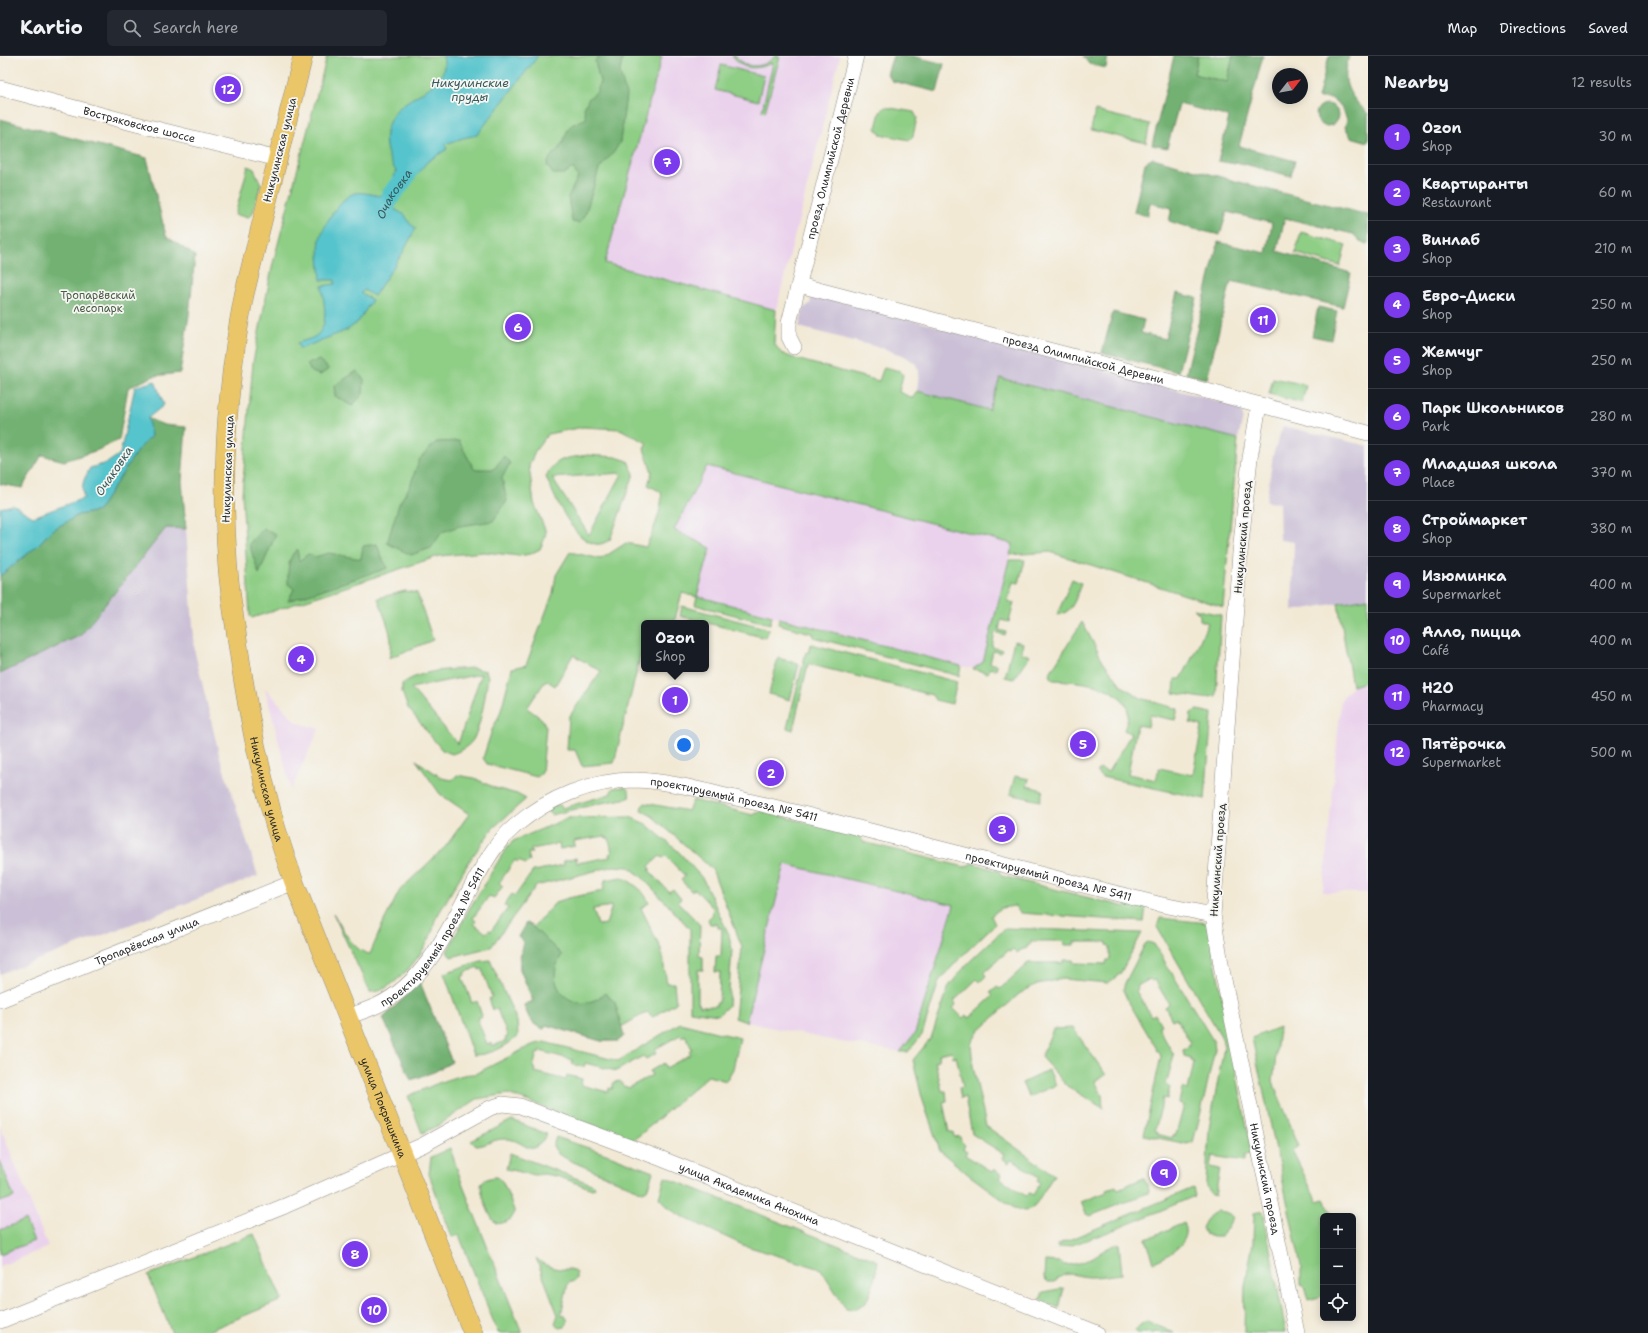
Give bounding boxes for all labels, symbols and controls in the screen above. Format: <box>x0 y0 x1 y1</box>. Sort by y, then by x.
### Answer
search box <box>107 10 387 46</box>
text: Kartio <box>20 15 83 40</box>
icon: search <box>121 17 143 39</box>
text: Search here <box>153 18 239 38</box>
text: Map <box>1448 19 1478 37</box>
text: Directions <box>1500 19 1566 37</box>
text: Saved <box>1588 19 1628 37</box>
north arrow <box>1272 68 1308 104</box>
text: Nearby <box>1384 71 1449 93</box>
pin: 12 <box>215 74 241 104</box>
text: 12 results <box>1571 74 1632 91</box>
water label: Никулинские пруды <box>431 75 509 105</box>
street label: проезд Олимпийской Деревни <box>803 76 858 241</box>
street label: Никулинская улица <box>260 96 300 204</box>
street label: Востряковское шоссе <box>82 103 197 146</box>
text: Ozon <box>1422 118 1462 138</box>
text: 1 <box>1394 128 1400 145</box>
text: 30 m <box>1598 128 1632 145</box>
text: Shop <box>1422 138 1452 155</box>
pin: 7 <box>654 147 680 177</box>
water label: Очаковка <box>373 166 416 222</box>
text: Квартиранты <box>1422 174 1528 194</box>
text: 2 <box>1392 184 1402 201</box>
text: 60 m <box>1599 184 1632 201</box>
text: Restaurant <box>1422 194 1492 211</box>
text: Винлаб <box>1422 230 1480 250</box>
text: 3 <box>1392 240 1402 257</box>
text: 210 m <box>1594 240 1632 257</box>
text: Shop <box>1422 250 1452 267</box>
text: Евро-Диски <box>1422 286 1516 306</box>
park label: Тропарёвский лесопарк <box>60 288 136 316</box>
text: 4 <box>1392 296 1402 313</box>
text: 250 m <box>1591 296 1632 313</box>
pin: 11 <box>1250 305 1276 335</box>
text: Shop <box>1422 306 1452 323</box>
pin: 6 <box>505 312 531 342</box>
street label: проезд Олимпийской Деревни <box>1001 331 1166 387</box>
text: Жемчуг <box>1422 342 1483 362</box>
text: 5 <box>1393 352 1401 369</box>
text: 250 m <box>1591 352 1632 369</box>
text: Shop <box>1422 362 1452 379</box>
text: Парк Школьников <box>1422 398 1564 418</box>
text: 6 <box>1392 408 1402 425</box>
text: 280 m <box>1590 408 1632 425</box>
street label: Никулинская улица <box>219 415 237 523</box>
text: Park <box>1422 418 1450 435</box>
water label: Очаковка <box>92 443 136 499</box>
text: Младшая школа <box>1422 454 1557 474</box>
text: 7 <box>1392 464 1402 481</box>
text: 370 m <box>1590 464 1632 481</box>
text: Place <box>1422 474 1455 491</box>
street label: Никулинский проезд <box>1231 480 1255 594</box>
text: Строймаркет <box>1422 510 1527 530</box>
text: 8 <box>1392 520 1402 537</box>
text: 380 m <box>1590 520 1632 537</box>
text: Shop <box>1422 530 1452 547</box>
text: Изюминка <box>1422 566 1506 586</box>
text: 9 <box>1392 576 1402 593</box>
text: 400 m <box>1589 576 1632 593</box>
text: Supermarket <box>1422 586 1501 603</box>
popup <box>641 620 709 672</box>
text: Алло, пицца <box>1422 622 1521 642</box>
text: Ozon <box>655 628 695 648</box>
text: 10 <box>1390 632 1404 649</box>
text: 400 m <box>1589 632 1632 649</box>
text: Café <box>1422 642 1449 659</box>
pin: 4 <box>288 644 314 674</box>
text: Shop <box>655 648 686 665</box>
text: H2O <box>1422 678 1454 698</box>
pin: 1 <box>662 685 688 715</box>
text: 11 <box>1391 688 1403 705</box>
text: 450 m <box>1591 688 1632 705</box>
text: Pharmacy <box>1422 698 1484 715</box>
pin: 5 <box>1070 729 1096 759</box>
text: Пятёрочка <box>1422 734 1506 754</box>
street label: Никулинская улица <box>246 735 287 844</box>
your location <box>674 735 694 755</box>
text: 12 <box>1390 744 1404 761</box>
text: 500 m <box>1590 744 1632 761</box>
text: Supermarket <box>1422 754 1501 771</box>
pin: 2 <box>758 758 784 788</box>
street label: проектируемый проезд № 5411 <box>650 774 819 825</box>
street label: Никулинский проезд <box>1207 803 1229 917</box>
pin: 3 <box>989 814 1015 844</box>
street label: проектируемый проезд № 5411 <box>964 848 1133 904</box>
street label: проектируемый проезд № 5411 <box>377 865 488 1010</box>
street label: Тропарёвская улица <box>92 914 201 969</box>
street label: улица Покрышкина <box>357 1055 410 1160</box>
street label: Никулинский проезд <box>1246 1121 1284 1236</box>
pin: 9 <box>1151 1158 1177 1188</box>
street label: улица Академика Анохина <box>677 1159 822 1229</box>
map controls <box>1320 1213 1356 1321</box>
button: + <box>1320 1213 1356 1249</box>
pin: 8 <box>342 1239 368 1269</box>
button: − <box>1320 1249 1356 1285</box>
button: locate <box>1320 1285 1356 1321</box>
pin: 10 <box>361 1295 387 1325</box>

